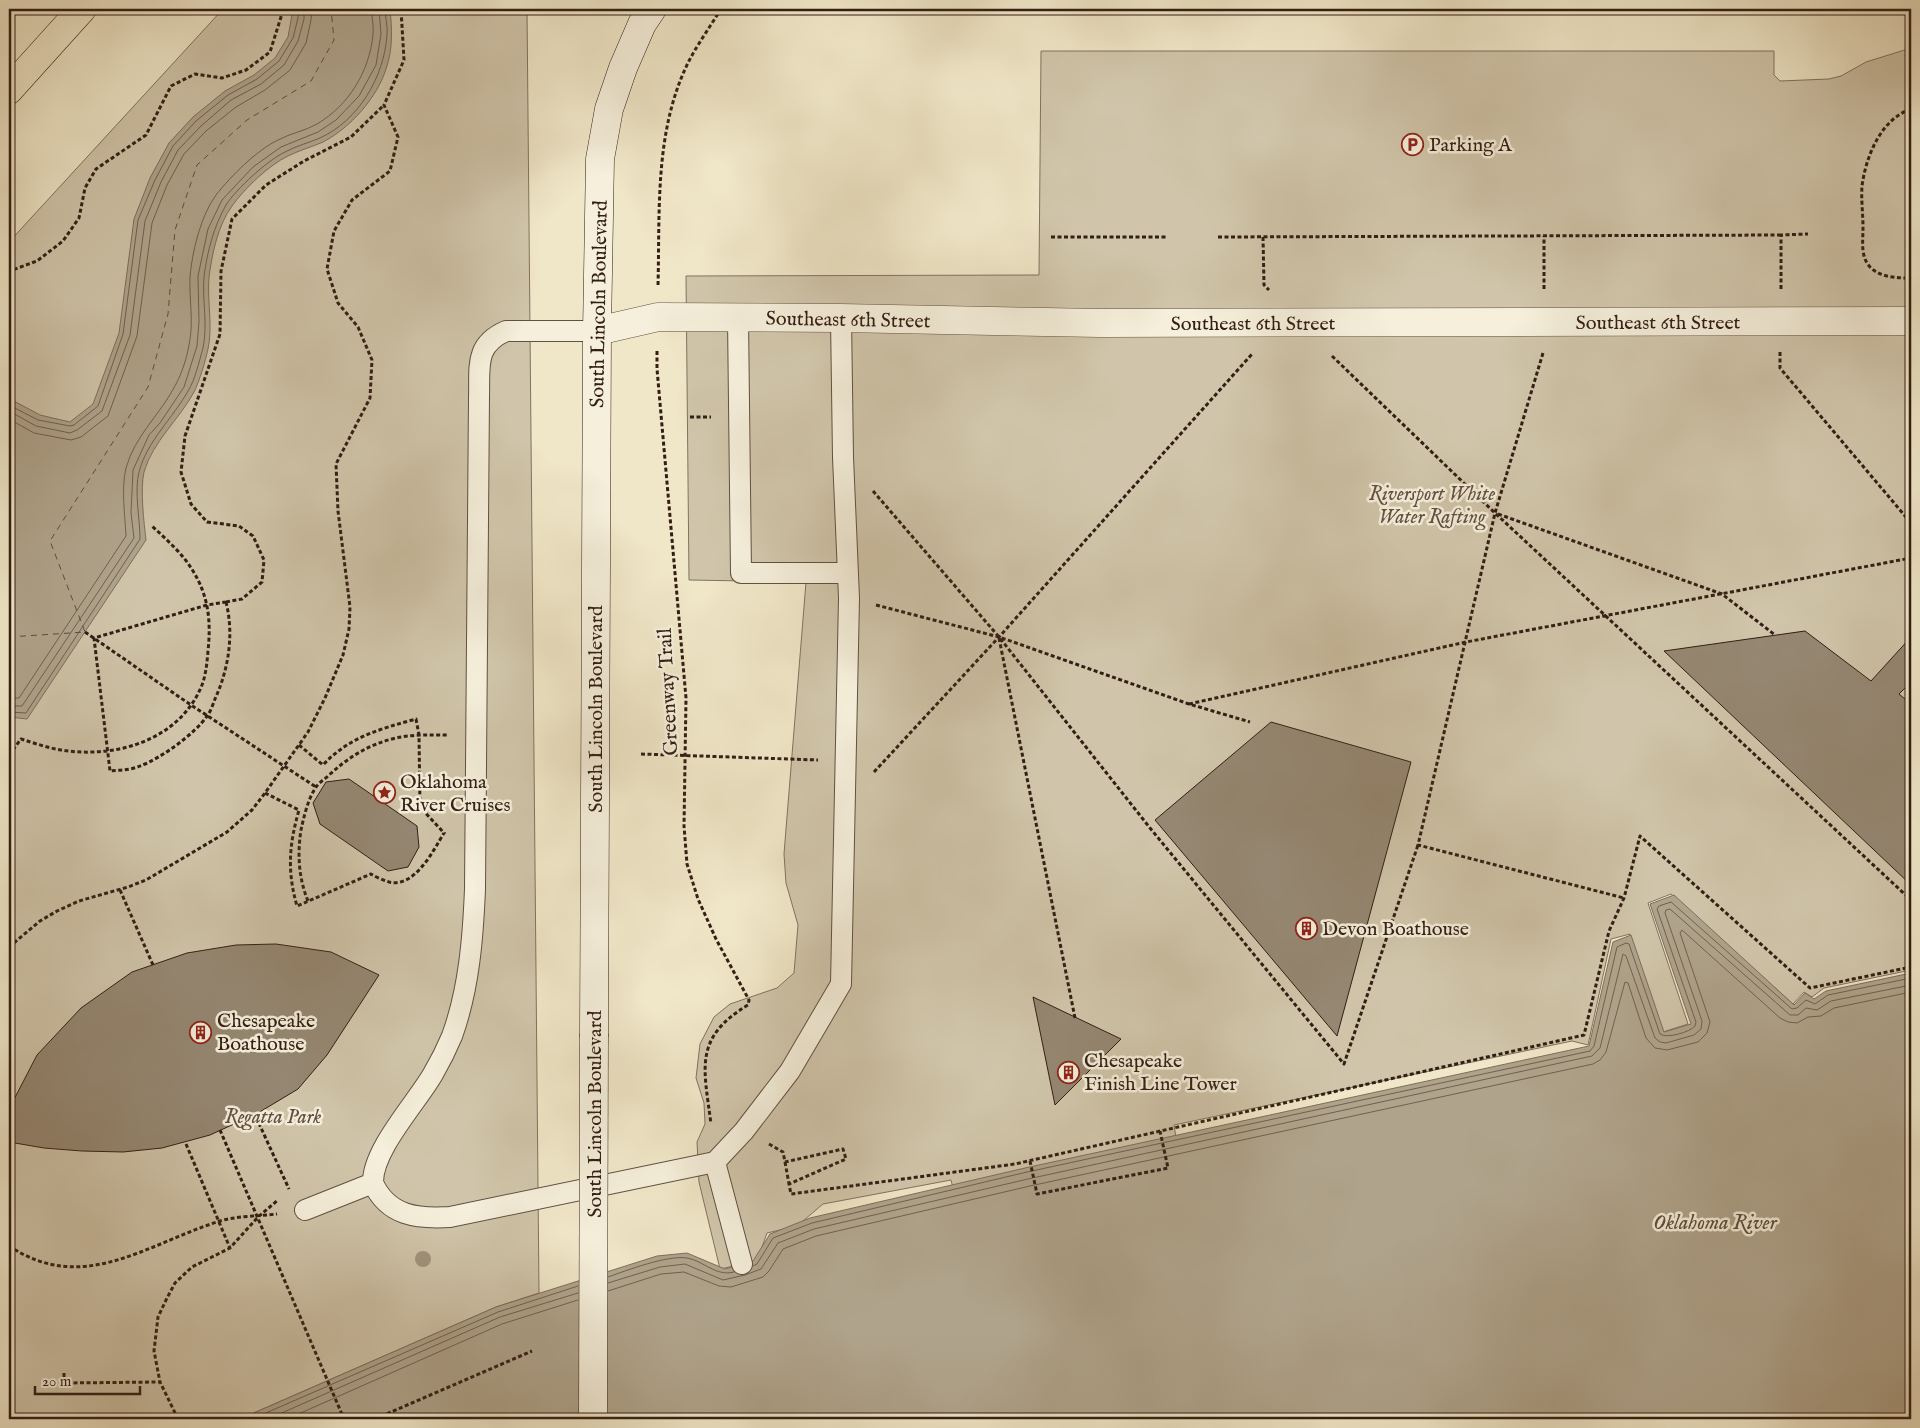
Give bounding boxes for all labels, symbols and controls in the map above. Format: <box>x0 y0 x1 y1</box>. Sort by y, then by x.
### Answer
parking icon: Parking A <box>1401 132 1425 156</box>
place label: Parking A <box>1429 133 1512 158</box>
street label: South Lincoln Boulevard <box>585 200 614 408</box>
street label: Southeast 6th Street <box>765 307 931 334</box>
street label: Southeast 6th Street <box>1576 311 1741 336</box>
street label: Southeast 6th Street <box>1171 312 1336 337</box>
park label: Riversport White Water Rafting <box>1369 482 1496 531</box>
street label: South Lincoln Boulevard <box>584 605 609 813</box>
street label: Greenway Trail <box>653 627 684 756</box>
place label: Oklahoma River Cruises <box>400 770 511 818</box>
place icon: Oklahoma River Cruises <box>372 781 396 805</box>
building icon: Devon Boathouse <box>1294 916 1318 940</box>
place label: Devon Boathouse <box>1322 917 1469 942</box>
place label: Chesapeake Boathouse <box>217 1009 315 1057</box>
street label: South Lincoln Boulevard <box>583 1010 608 1218</box>
building icon: Chesapeake Boathouse <box>189 1020 213 1044</box>
place label: Chesapeake Finish Line Tower <box>1084 1049 1237 1097</box>
building icon: Chesapeake Finish Line Tower <box>1056 1060 1080 1084</box>
park label: Regatta Park <box>225 1105 321 1131</box>
water label: Oklahoma River <box>1653 1210 1778 1237</box>
scale bar <box>35 1363 140 1395</box>
text: 20 m <box>42 1372 72 1391</box>

